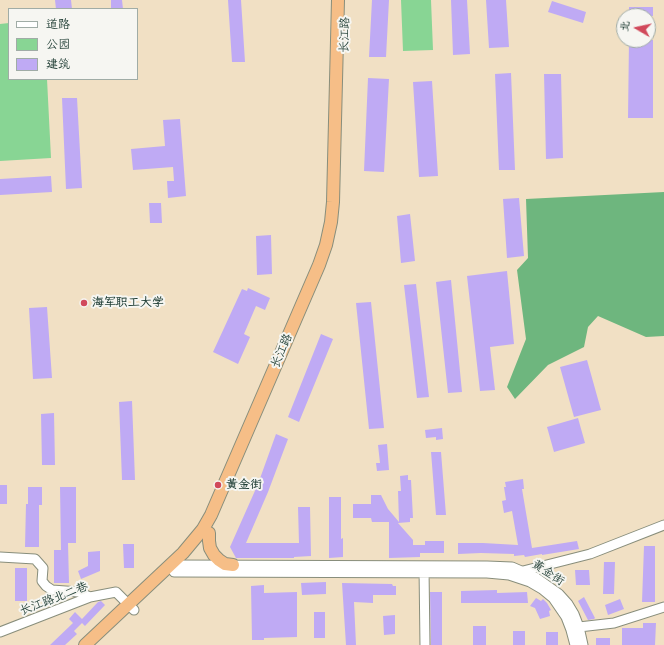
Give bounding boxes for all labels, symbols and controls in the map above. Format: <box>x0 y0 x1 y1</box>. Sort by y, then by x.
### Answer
legend <box>8 8 138 80</box>
north arrow <box>616 8 656 48</box>
text: 道路 <box>46 16 70 32</box>
street label: 长江路 <box>337 17 353 53</box>
text: 北 <box>616 20 633 33</box>
text: 公园 <box>46 36 70 52</box>
text: 建筑 <box>46 56 70 72</box>
place label: 海军职工大学 <box>92 296 164 310</box>
marker: 海军职工大学 <box>79 298 89 308</box>
street label: 长江路 <box>268 332 296 370</box>
place label: 黄金街 <box>226 478 262 492</box>
marker: 黄金街 <box>213 480 223 490</box>
street label: 黄金街 <box>529 557 567 589</box>
street label: 长江路北二巷 <box>18 579 90 619</box>

